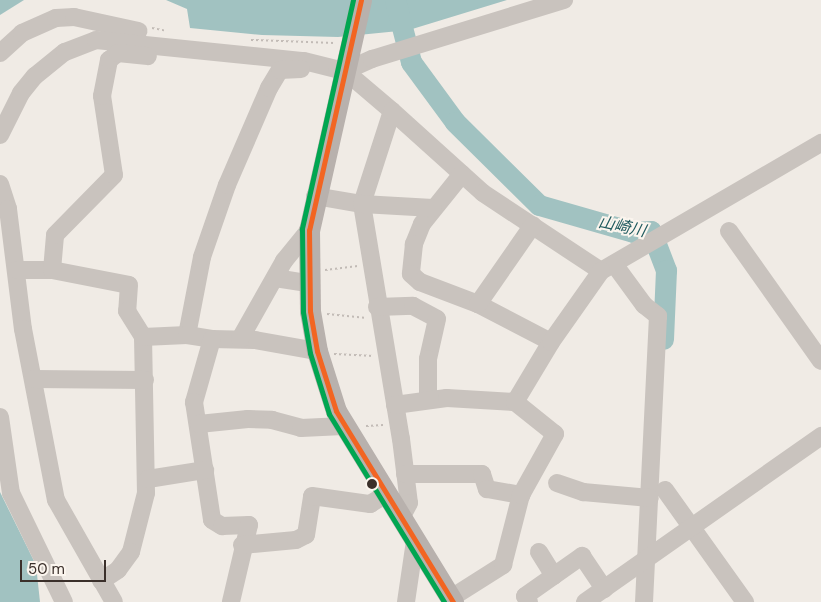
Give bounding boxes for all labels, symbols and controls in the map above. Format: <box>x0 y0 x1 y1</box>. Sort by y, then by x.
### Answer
water label: 山崎川 <box>597 213 647 241</box>
unlabelled marker <box>367 479 377 489</box>
scale bar <box>22 550 109 582</box>
text: 50 m <box>28 559 65 579</box>

